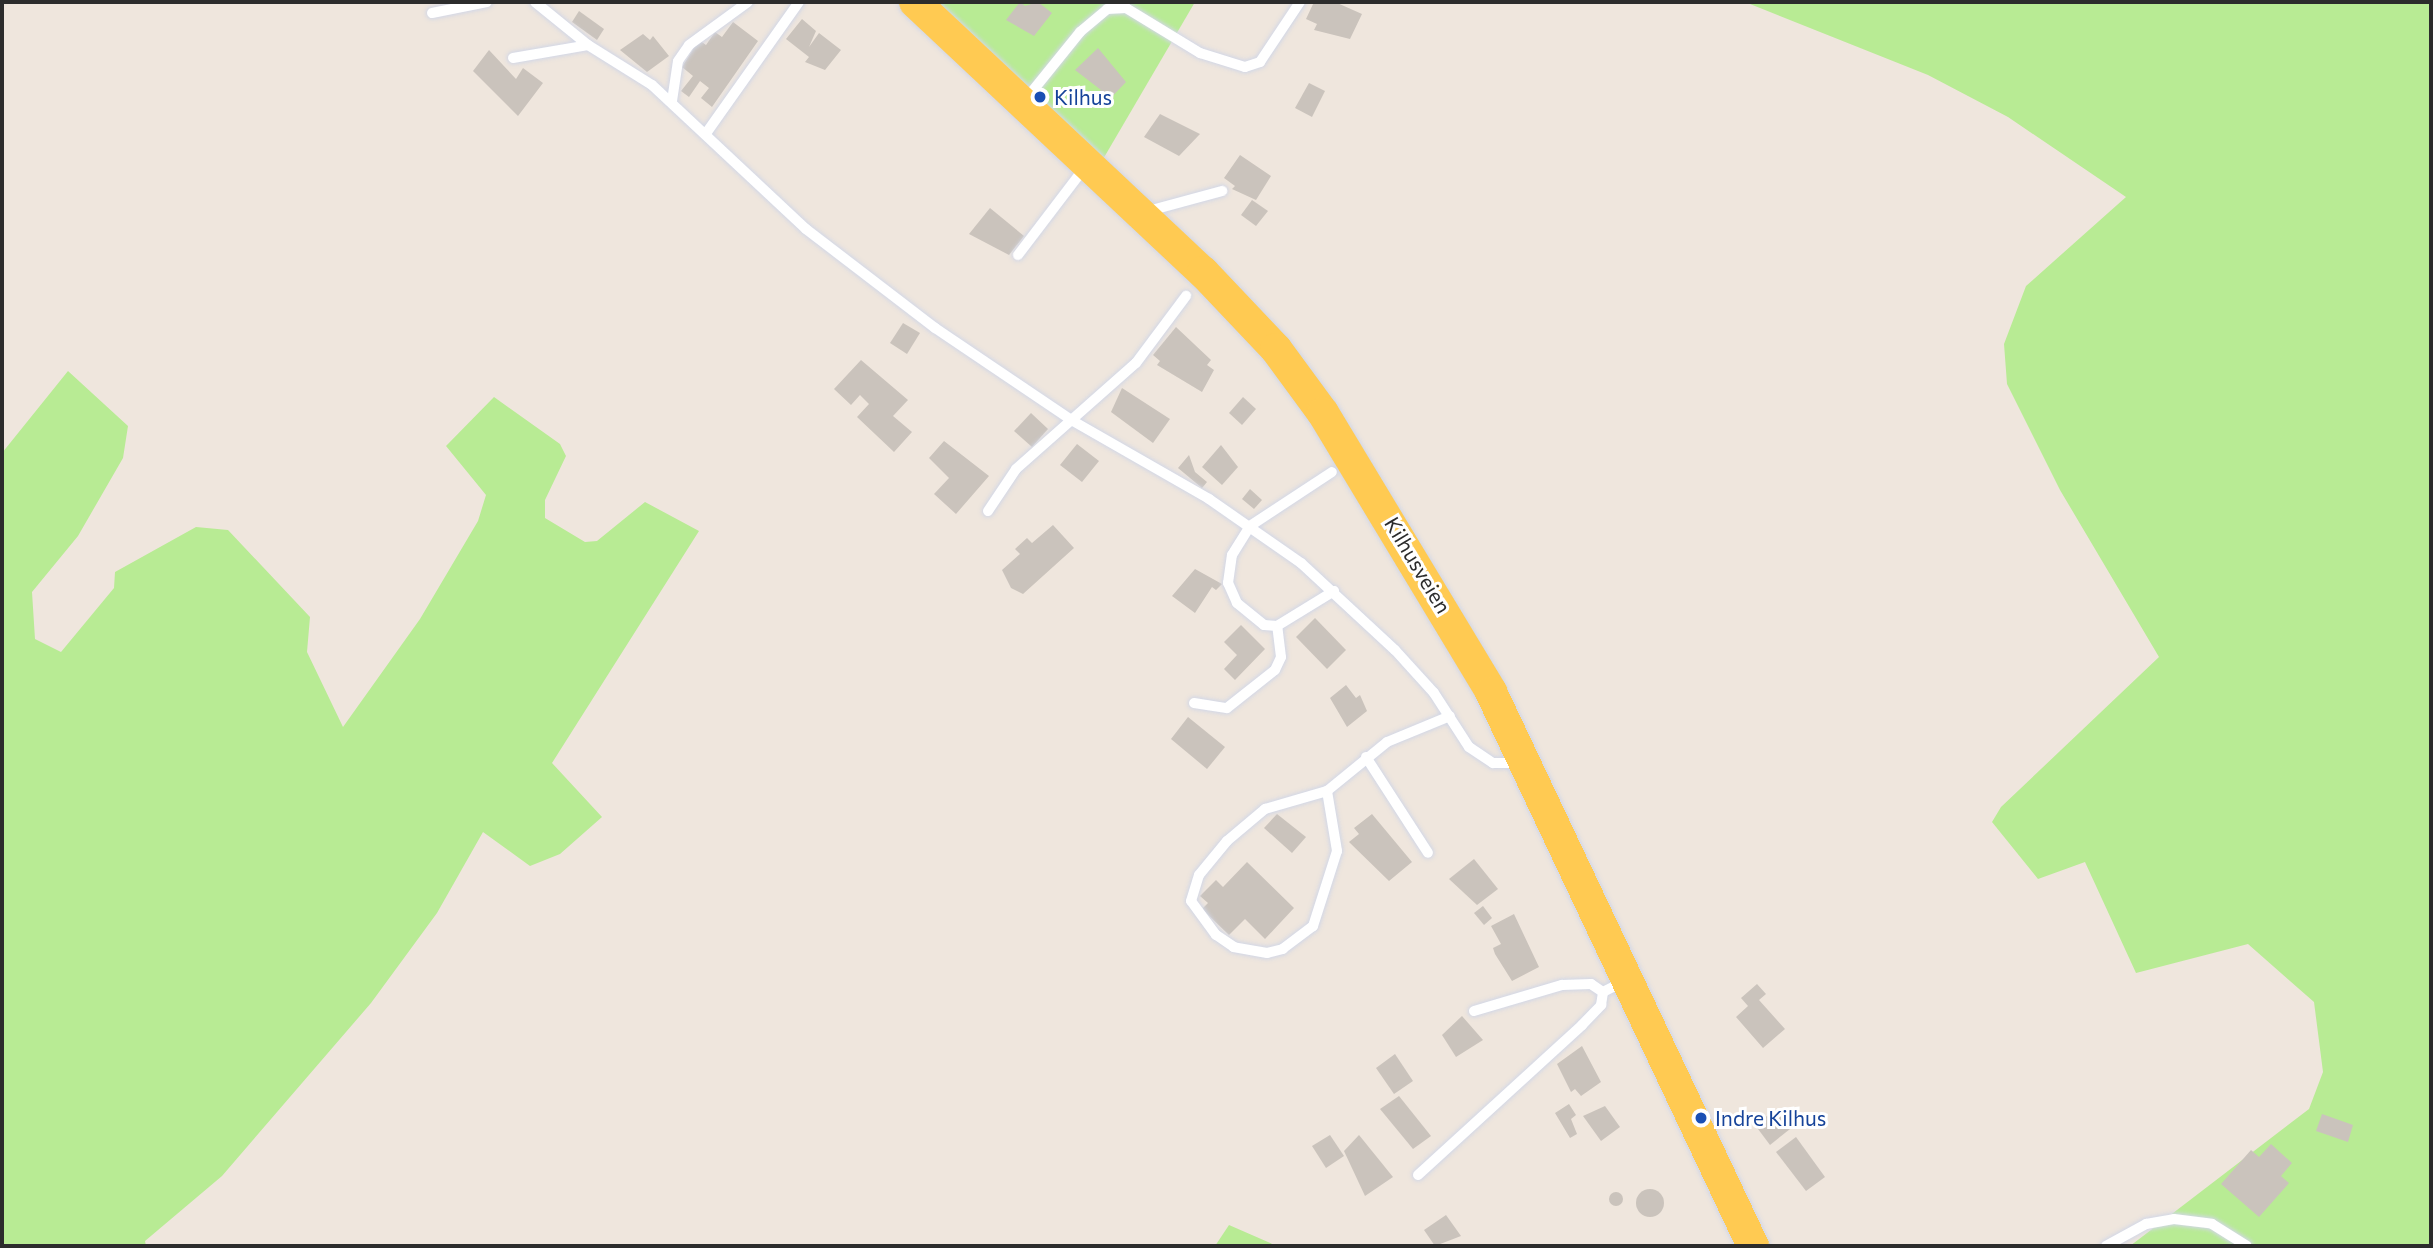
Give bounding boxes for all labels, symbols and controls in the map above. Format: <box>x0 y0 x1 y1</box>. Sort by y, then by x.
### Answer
place label: Kilhus <box>1054 84 1112 110</box>
marker: Kilhus <box>1032 89 1048 105</box>
street label: Kilhusveien <box>1379 512 1457 618</box>
place label: Indre Kilhus <box>1715 1105 1826 1131</box>
marker: Indre Kilhus <box>1693 1110 1709 1126</box>

